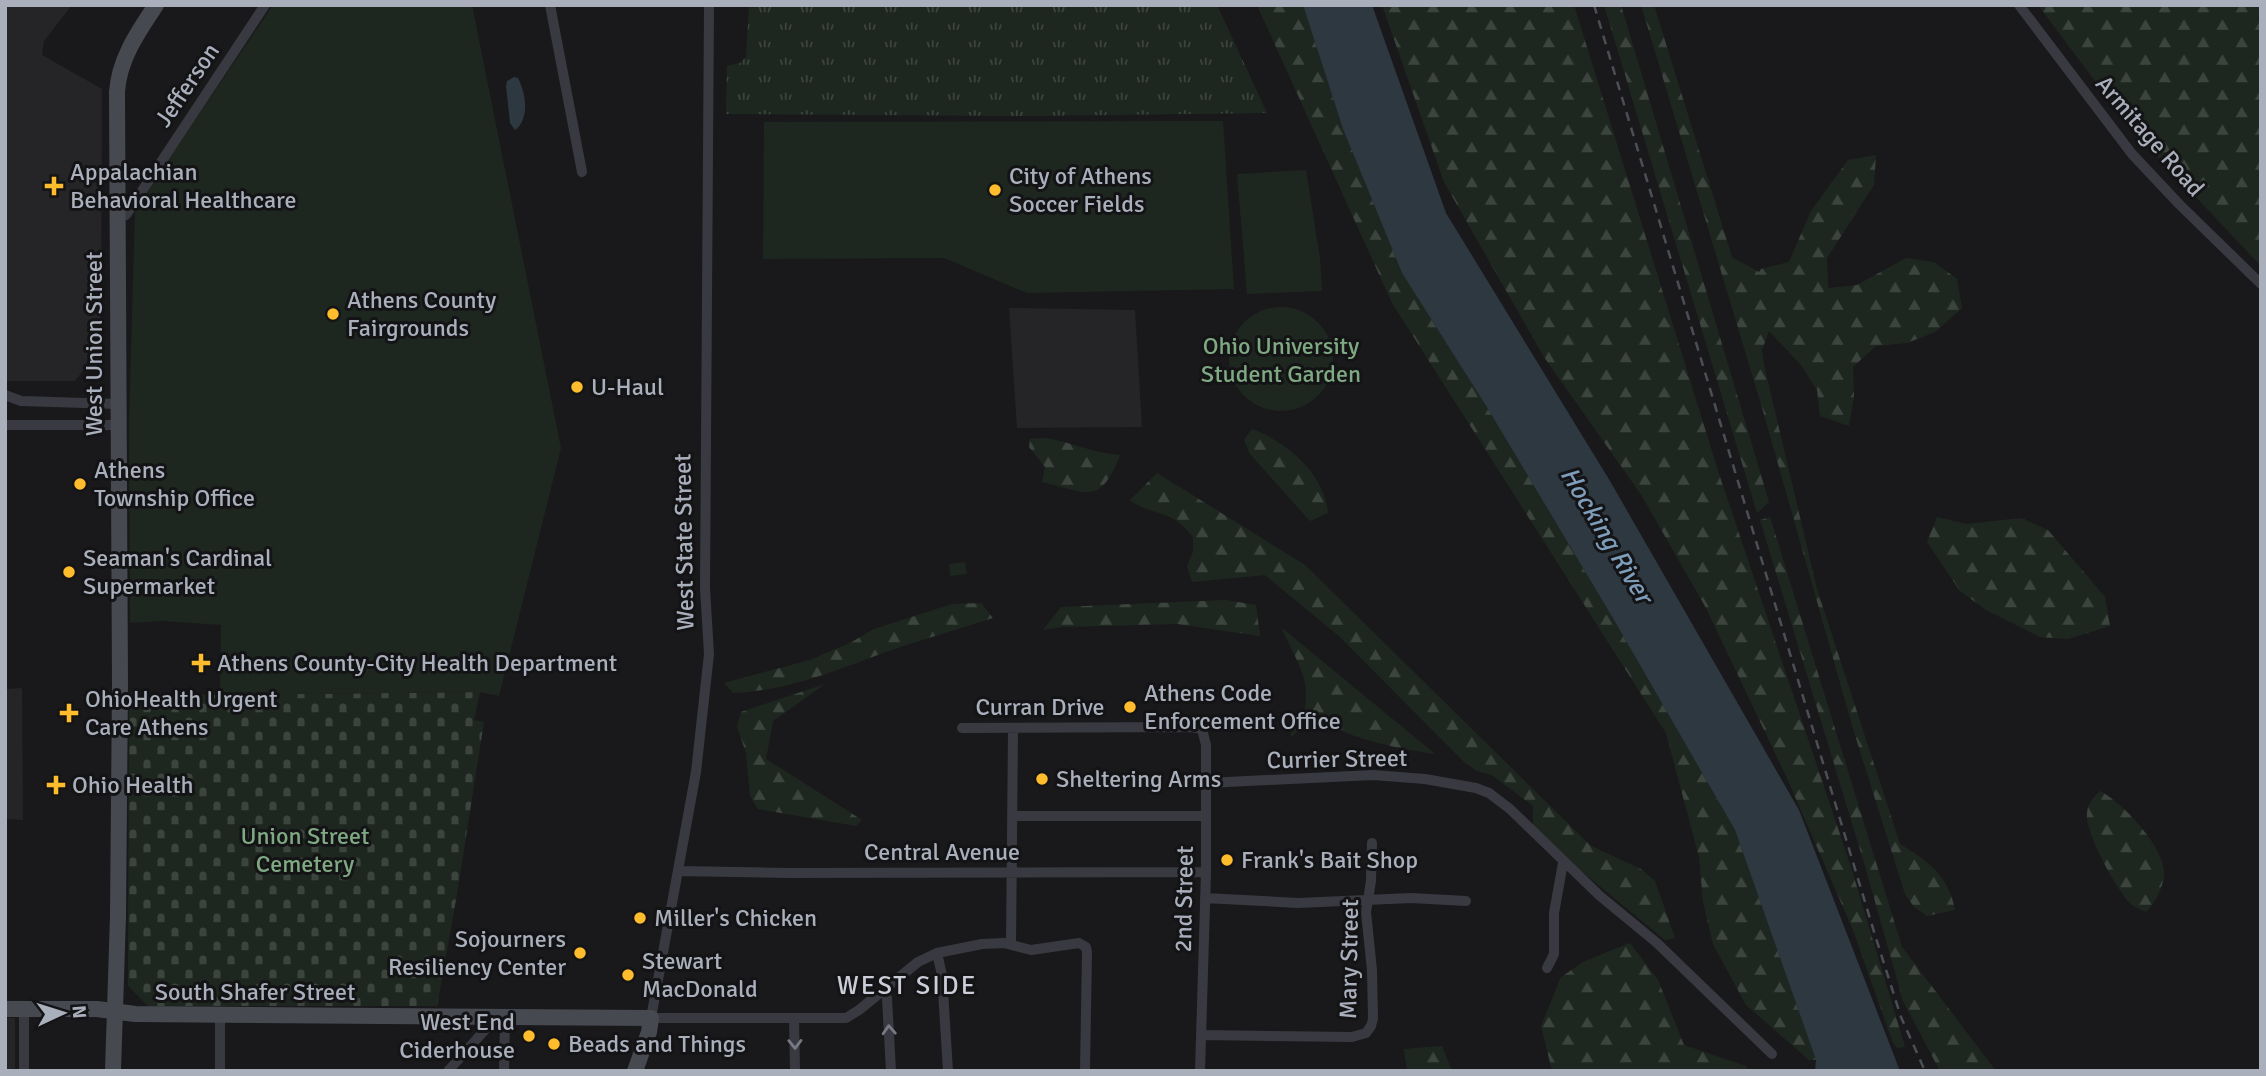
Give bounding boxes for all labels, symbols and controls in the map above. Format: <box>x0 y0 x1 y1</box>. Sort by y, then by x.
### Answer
street label: Jefferson <box>148 37 226 133</box>
street label: Armitage Road <box>2089 69 2211 203</box>
place label: Appalachian Behavioral Healthcare <box>70 157 297 215</box>
place label: City of Athens Soccer Fields <box>1009 161 1152 219</box>
marker: Appalachian Behavioral Healthcare <box>44 176 64 196</box>
marker: City of Athens Soccer Fields <box>987 182 1003 198</box>
street label: West Union Street <box>79 252 109 436</box>
place label: Athens County Fairgrounds <box>347 285 496 343</box>
marker: Athens County Fairgrounds <box>325 306 341 322</box>
park label: Ohio University Student Garden <box>1201 331 1361 389</box>
place label: U-Haul <box>591 372 664 402</box>
marker: U-Haul <box>569 379 585 395</box>
street label: West State Street <box>667 453 701 631</box>
place label: Athens Township Office <box>94 455 255 513</box>
water label: Hocking River <box>1553 461 1661 612</box>
marker: Athens Township Office <box>72 476 88 492</box>
place label: Seaman's Cardinal Supermarket <box>83 543 272 601</box>
marker: Seaman's Cardinal Supermarket <box>61 564 77 580</box>
place label: Athens County-City Health Department <box>217 648 617 678</box>
marker: Athens County-City Health Department <box>191 653 211 673</box>
place label: Athens Code Enforcement Office <box>1144 678 1341 736</box>
place label: OhioHealth Urgent Care Athens <box>85 684 277 742</box>
street label: Curran Drive <box>975 692 1105 722</box>
marker: Athens Code Enforcement Office <box>1122 699 1138 715</box>
marker: OhioHealth Urgent Care Athens <box>59 703 79 723</box>
street label: Currier Street <box>1266 743 1408 775</box>
place label: Sheltering Arms <box>1056 764 1221 794</box>
place label: Ohio Health <box>72 770 194 800</box>
marker: Sheltering Arms <box>1034 771 1050 787</box>
marker: Ohio Health <box>46 775 66 795</box>
park label: Union Street Cemetery <box>240 821 370 879</box>
street label: Central Avenue <box>864 837 1020 867</box>
street label: 2nd Street <box>1168 845 1200 953</box>
place label: Frank's Bait Shop <box>1241 845 1418 875</box>
marker: Frank's Bait Shop <box>1219 852 1235 868</box>
street label: Mary Street <box>1333 899 1365 1019</box>
place label: Miller's Chicken <box>654 903 817 933</box>
marker: Miller's Chicken <box>632 910 648 926</box>
place label: Sojourners Resiliency Center <box>388 924 566 982</box>
marker: Sojourners Resiliency Center <box>572 945 588 961</box>
place label: Stewart MacDonald <box>642 946 758 1004</box>
marker: Stewart MacDonald <box>620 967 636 983</box>
district label: WEST SIDE <box>837 970 977 1002</box>
street label: South Shafer Street <box>155 977 355 1007</box>
north arrow <box>28 978 98 1048</box>
text: N <box>67 1004 91 1019</box>
place label: West End Ciderhouse <box>399 1007 515 1065</box>
one-way arrow <box>882 1024 897 1035</box>
marker: West End Ciderhouse <box>521 1028 537 1044</box>
place label: Beads and Things <box>568 1029 746 1059</box>
marker: Beads and Things <box>546 1036 562 1052</box>
one-way arrow <box>787 1040 803 1050</box>

